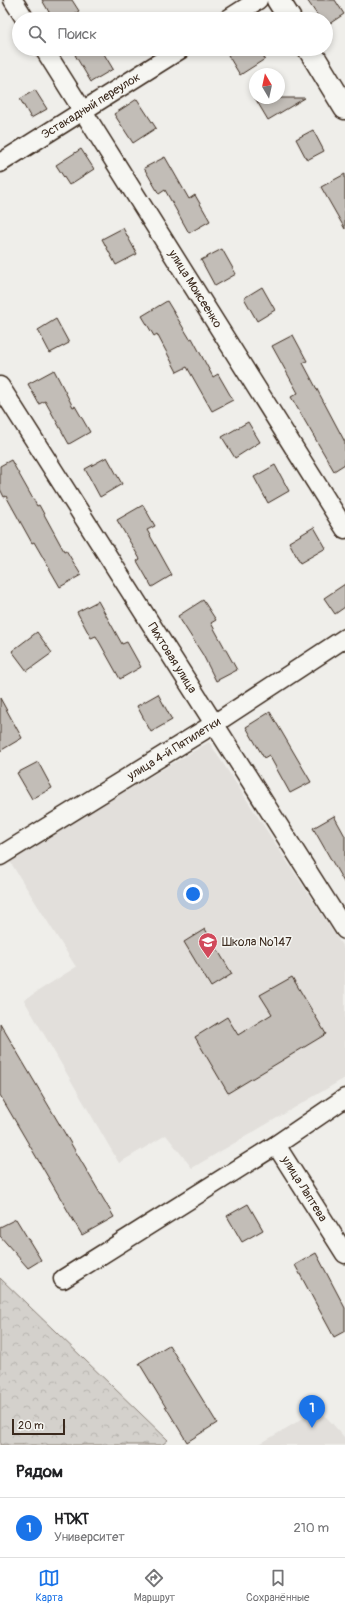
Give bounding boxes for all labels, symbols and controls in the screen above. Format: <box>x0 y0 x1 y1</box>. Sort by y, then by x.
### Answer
search box <box>12 12 333 56</box>
icon: search <box>26 23 48 45</box>
text: Поиск <box>58 25 97 44</box>
north arrow <box>249 68 285 104</box>
street label: Эстакадный переулок <box>39 70 143 142</box>
street label: улица Моисеенко <box>164 246 225 331</box>
street label: Пихтовая улица <box>144 620 200 697</box>
street label: улица 4-й Пятилетки <box>124 714 224 784</box>
your location <box>183 884 203 904</box>
school or university icon: Школа №147 <box>197 931 219 959</box>
place label: Школа №147 <box>222 935 292 950</box>
street label: улица Лаптева <box>277 1152 330 1225</box>
pin: 1 <box>299 1395 325 1428</box>
scale bar <box>12 1417 65 1436</box>
text: 20 m <box>18 1419 44 1432</box>
text: Рядом <box>16 1461 63 1482</box>
text: НТЖТ <box>54 1510 89 1529</box>
text: 1 <box>26 1520 32 1536</box>
text: 210 m <box>293 1520 329 1536</box>
text: Университет <box>54 1529 125 1545</box>
tab: Карта <box>35 1567 63 1604</box>
tab: Маршрут <box>134 1567 175 1604</box>
tab: Сохранённые <box>246 1567 310 1604</box>

